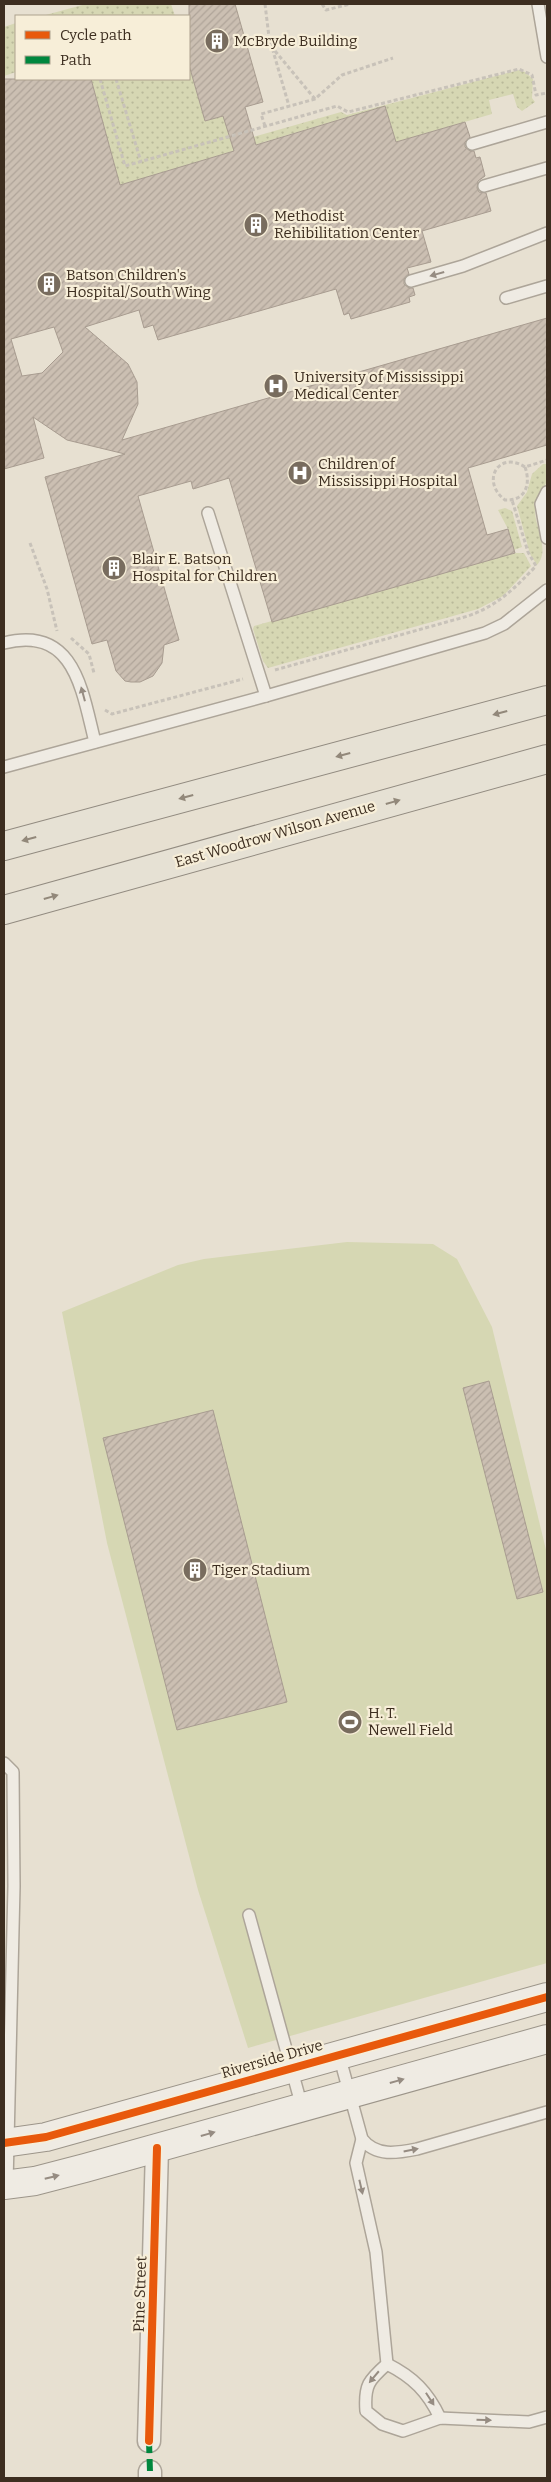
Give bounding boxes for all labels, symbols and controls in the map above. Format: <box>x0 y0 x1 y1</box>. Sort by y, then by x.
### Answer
legend <box>15 15 190 80</box>
text: Cycle path <box>60 26 132 44</box>
building icon: McBryde Building <box>204 28 230 54</box>
place label: McBryde Building <box>234 32 358 50</box>
text: Path <box>60 51 92 69</box>
place label: Methodist Rehibilitation Center <box>274 207 419 242</box>
building icon: Methodist Rehibilitation Center <box>243 212 269 238</box>
place label: Batson Children's Hospital/South Wing <box>66 266 211 301</box>
one-way arrow <box>430 270 445 278</box>
building icon: Batson Children's Hospital/South Wing <box>36 271 62 297</box>
place label: University of Mississippi Medical Center <box>294 368 464 403</box>
hospital icon: University of Mississippi Medical Center <box>263 373 289 399</box>
place label: Children of Mississippi Hospital <box>318 455 458 490</box>
hospital icon: Children of Mississippi Hospital <box>287 460 313 486</box>
place label: Blair E. Batson Hospital for Children <box>132 550 278 585</box>
building icon: Blair E. Batson Hospital for Children <box>101 555 127 581</box>
one-way arrow <box>79 687 87 702</box>
one-way arrow <box>493 709 508 717</box>
one-way arrow <box>336 751 351 759</box>
one-way arrow <box>179 793 194 801</box>
street label: East Woodrow Wilson Avenue <box>173 797 377 871</box>
one-way arrow <box>385 797 400 805</box>
one-way arrow <box>22 835 37 843</box>
one-way arrow <box>43 892 58 900</box>
building icon: Tiger Stadium <box>182 1557 208 1583</box>
place label: Tiger Stadium <box>212 1561 311 1579</box>
place label: H. T. Newell Field <box>368 1704 453 1739</box>
sports icon: H. T. Newell Field <box>337 1709 363 1735</box>
street label: Riverside Drive <box>219 2036 325 2082</box>
one-way arrow <box>389 2077 404 2085</box>
one-way arrow <box>201 2129 216 2137</box>
one-way arrow <box>404 2146 419 2154</box>
one-way arrow <box>44 2173 59 2181</box>
one-way arrow <box>357 2179 365 2194</box>
street label: Pine Street <box>130 2255 150 2332</box>
one-way arrow <box>369 2370 380 2383</box>
one-way arrow <box>426 2392 435 2406</box>
one-way arrow <box>476 2417 492 2425</box>

